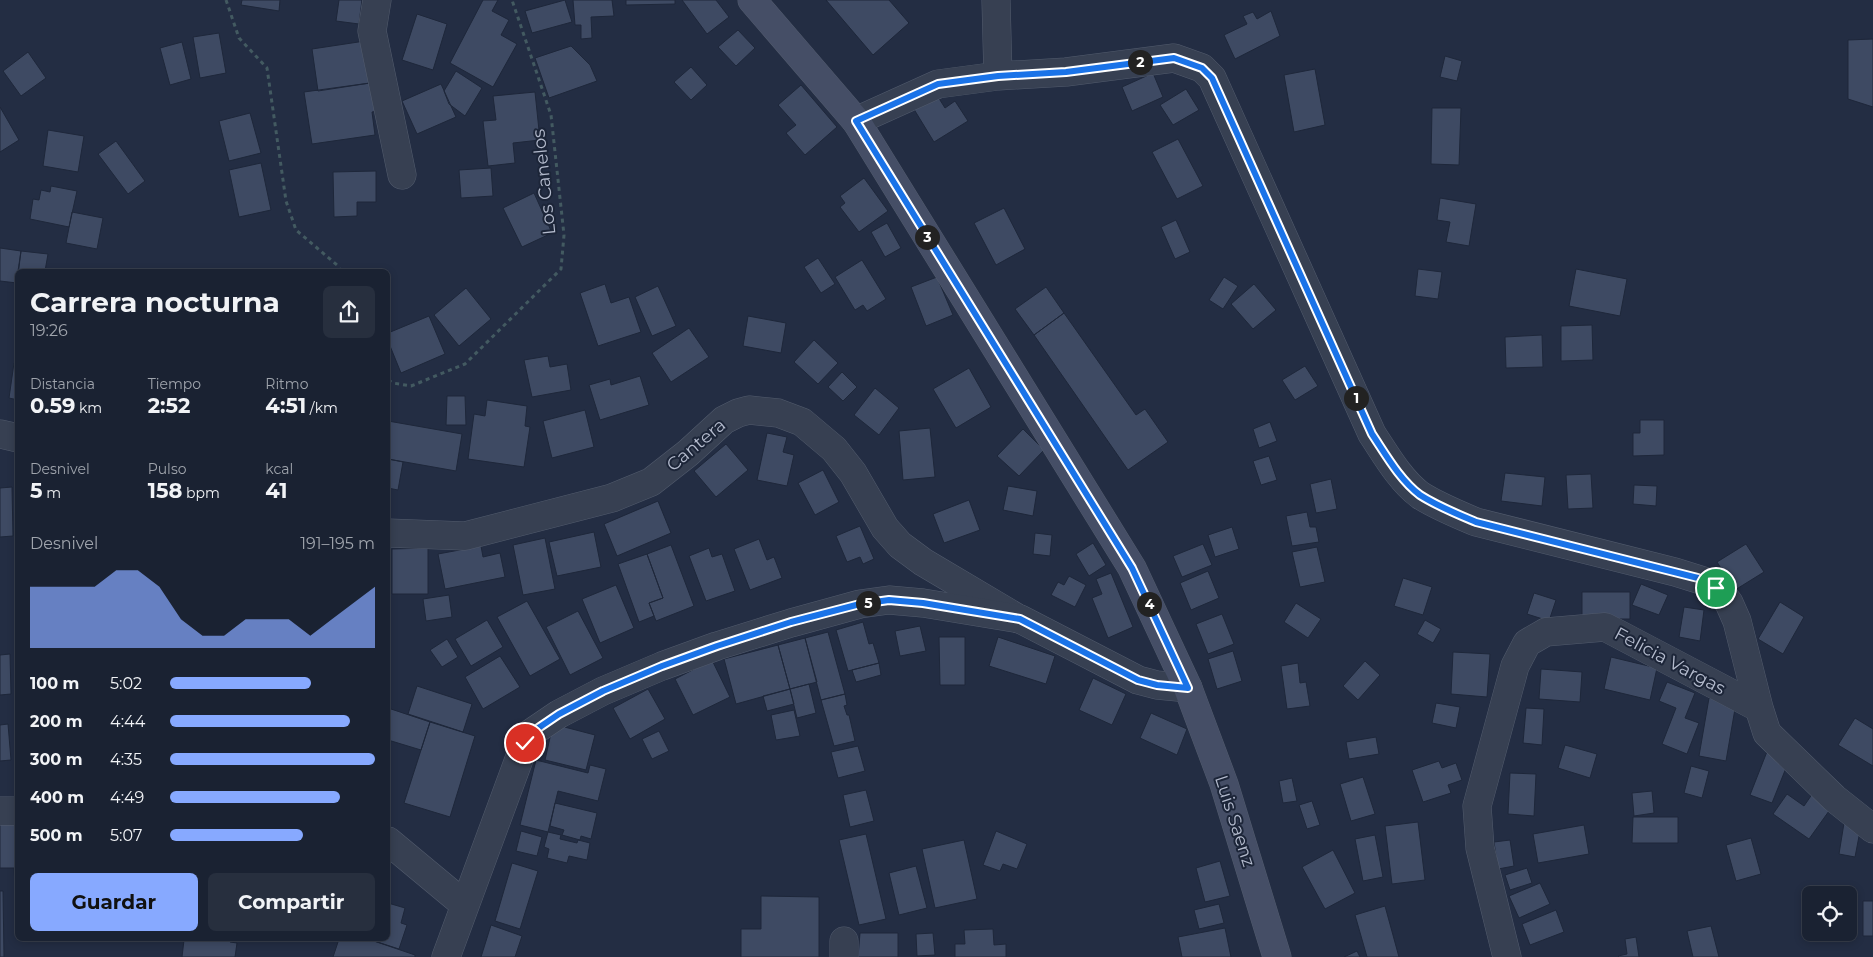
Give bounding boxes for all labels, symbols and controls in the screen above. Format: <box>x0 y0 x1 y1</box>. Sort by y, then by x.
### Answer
pin: 2 <box>1128 50 1152 74</box>
text: 2 <box>1136 53 1145 71</box>
street label: Los Canelos <box>527 128 561 236</box>
pin: 3 <box>914 224 940 250</box>
text: 3 <box>923 228 932 246</box>
text: Carrera nocturna <box>30 285 280 319</box>
button: share <box>323 286 375 338</box>
text: 19:26 <box>30 321 68 340</box>
text: Distancia <box>30 375 95 393</box>
text: Tiempo <box>148 375 201 393</box>
text: Ritmo <box>265 375 308 393</box>
pin: 1 <box>1344 386 1368 410</box>
text: 1 <box>1354 389 1359 407</box>
text: 0.59 <box>30 393 75 418</box>
text: 2:52 <box>148 393 190 418</box>
text: 4:51 <box>265 393 306 418</box>
text: km <box>75 399 102 417</box>
text: /km <box>306 399 338 417</box>
street label: Cantera <box>662 414 730 476</box>
text: Desnivel <box>30 460 90 478</box>
text: Pulso <box>148 460 187 478</box>
text: kcal <box>265 460 293 478</box>
text: 5 <box>30 478 43 503</box>
text: 158 <box>148 478 182 503</box>
text: 41 <box>265 478 288 503</box>
text: m <box>43 484 61 502</box>
text: bpm <box>182 484 220 502</box>
text: Desnivel <box>30 534 98 553</box>
text: 191–195 m <box>300 534 375 553</box>
pin <box>1695 567 1737 609</box>
icon: arrive <box>1702 574 1730 602</box>
pin: 5 <box>856 590 880 616</box>
pin: 4 <box>1136 592 1162 616</box>
text: 5 <box>864 594 873 612</box>
text: 4 <box>1145 595 1154 613</box>
street label: Felicia Vargas <box>1611 622 1730 700</box>
text: 100 m <box>30 674 79 693</box>
text: 5:02 <box>110 674 142 693</box>
text: 200 m <box>30 712 82 731</box>
text: 4:44 <box>110 712 145 731</box>
pin <box>504 722 546 764</box>
icon: check <box>511 729 539 757</box>
text: 300 m <box>30 750 83 769</box>
text: 4:35 <box>110 750 142 769</box>
street label: Luis Saenz <box>1210 772 1260 870</box>
text: 400 m <box>30 788 84 807</box>
text: 4:49 <box>110 788 144 807</box>
text: 500 m <box>30 826 83 845</box>
text: 5:07 <box>110 826 142 845</box>
button: Guardar <box>30 873 198 931</box>
button: Compartir <box>208 873 375 931</box>
map controls <box>1802 886 1857 941</box>
button: locate <box>1802 886 1857 941</box>

